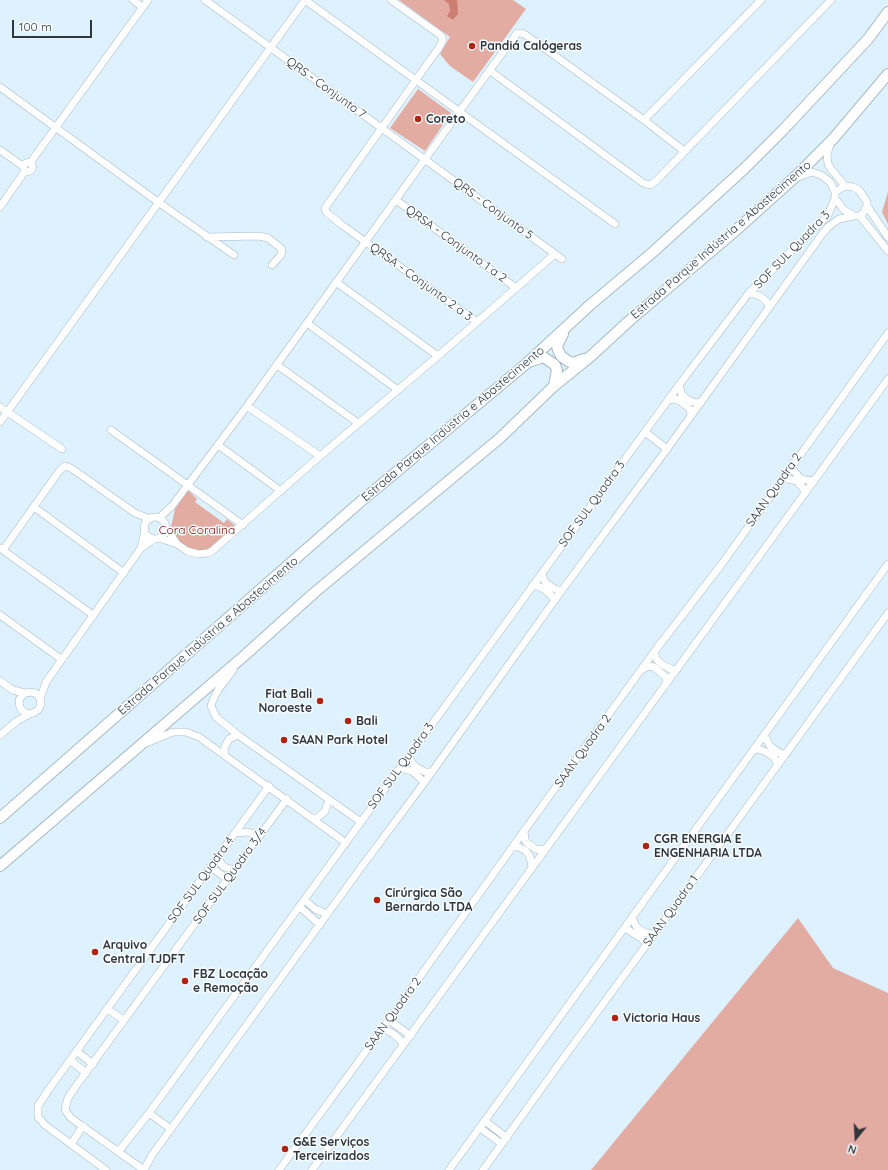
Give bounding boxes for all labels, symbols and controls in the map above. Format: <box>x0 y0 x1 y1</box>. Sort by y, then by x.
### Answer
scale bar <box>14 12 94 38</box>
text: 100 m <box>19 19 52 34</box>
place label: Pandiá Calógeras <box>480 39 582 53</box>
marker: Pandiá Calógeras <box>467 41 477 51</box>
street label: QRS - Conjunto 7 <box>283 54 369 122</box>
place label: Coreto <box>426 112 465 126</box>
marker: Coreto <box>413 114 423 124</box>
street label: Estrada Parque Indústria e Abastecimento <box>628 158 814 322</box>
street label: QRS - Conjunto 5 <box>450 175 536 243</box>
street label: QRSA - Conjunto 1 a 2 <box>403 202 509 286</box>
street label: SOF SUL Quadra 3 <box>751 208 833 292</box>
street label: QRSA - Conjunto 2 a 3 <box>367 240 475 324</box>
street label: Estrada Parque Indústria e Abastecimento <box>359 343 547 505</box>
street label: SAAN Quadra 2 <box>743 450 805 530</box>
street label: SOF SUL Quadra 3 <box>556 458 628 550</box>
park label: Cora Coralina <box>159 523 235 537</box>
street label: Estrada Parque Indústria e Abastecimento <box>115 554 301 718</box>
place label: Fiat Bali Noroeste <box>258 687 312 715</box>
marker: Fiat Bali Noroeste <box>315 696 325 706</box>
street label: SAAN Quadra 2 <box>552 712 614 790</box>
place label: Bali <box>356 714 377 728</box>
marker: Bali <box>343 716 353 726</box>
street label: SOF SUL Quadra 3 <box>365 720 437 812</box>
place label: SAAN Park Hotel <box>292 733 388 747</box>
marker: SAAN Park Hotel <box>279 735 289 745</box>
street label: SOF SUL Quadra 3/4 <box>190 825 270 927</box>
place label: CGR ENERGIA E ENGENHARIA LTDA <box>654 832 762 860</box>
street label: SOF SUL Quadra 4 <box>165 834 237 926</box>
marker: CGR ENERGIA E ENGENHARIA LTDA <box>641 841 651 851</box>
street label: SAAN Quadra 1 <box>640 873 702 949</box>
place label: Cirúrgica São Bernardo LTDA <box>385 886 472 914</box>
marker: Cirúrgica São Bernardo LTDA <box>372 895 382 905</box>
place label: Arquivo Central TJDFT <box>103 938 185 966</box>
marker: Arquivo Central TJDFT <box>90 947 100 957</box>
place label: FBZ Locação e Remoção <box>193 967 268 995</box>
street label: SAAN Quadra 2 <box>362 975 424 1053</box>
marker: FBZ Locação e Remoção <box>180 976 190 986</box>
place label: Victoria Haus <box>623 1011 700 1025</box>
marker: Victoria Haus <box>610 1013 620 1023</box>
north arrow <box>836 1118 876 1158</box>
place label: G&E Serviços Terceirizados <box>293 1135 369 1163</box>
text: N <box>846 1142 858 1157</box>
marker: G&E Serviços Terceirizados <box>280 1144 290 1154</box>

